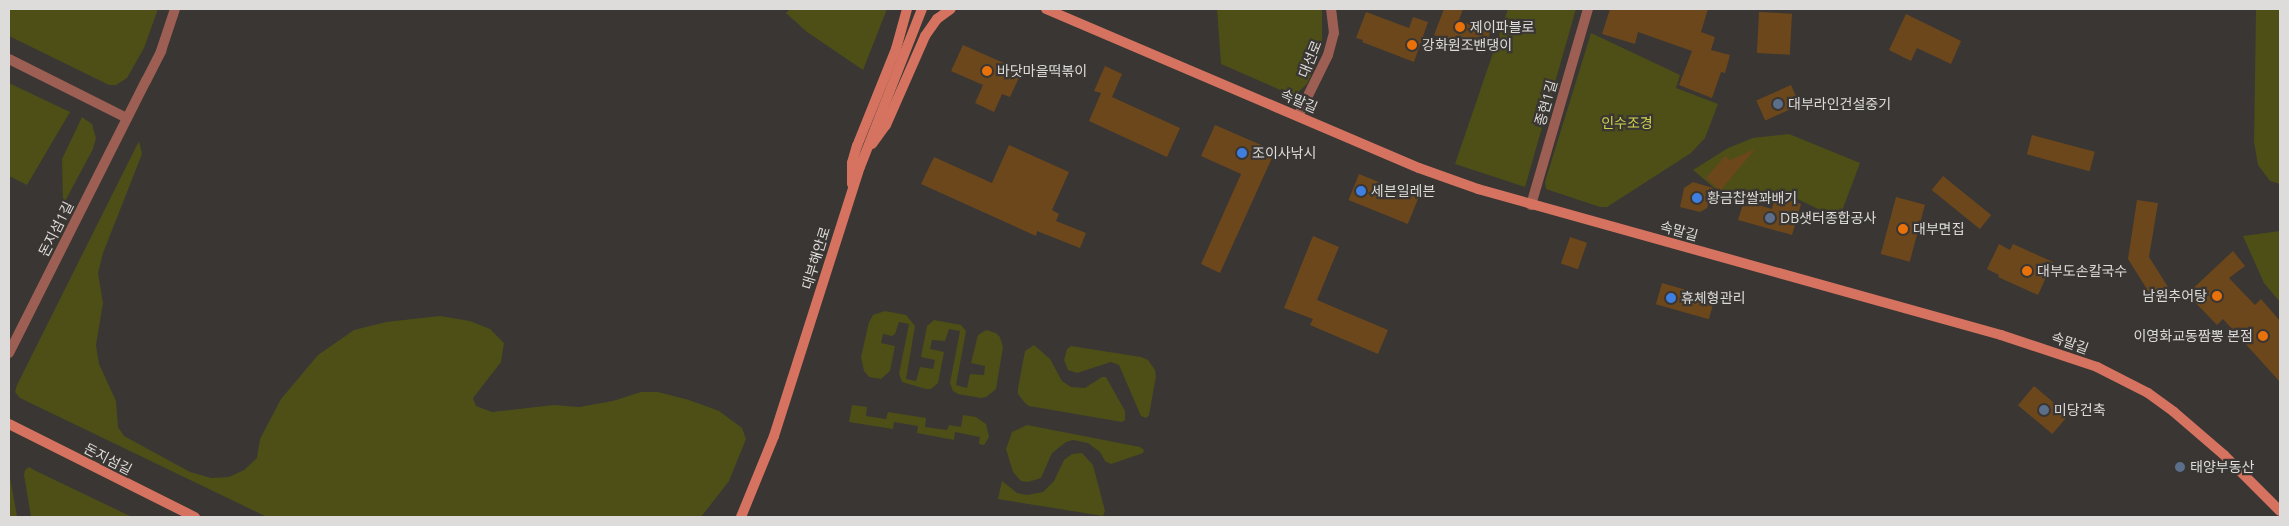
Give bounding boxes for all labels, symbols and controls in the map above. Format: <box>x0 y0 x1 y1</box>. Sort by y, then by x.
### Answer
place label: 제이파블로 <box>1470 19 1534 35</box>
marker: 제이파블로 <box>1454 21 1466 33</box>
place label: 강화원조밴댕이 <box>1422 37 1512 53</box>
street label: 대선로 <box>1295 38 1325 80</box>
marker: 강화원조밴댕이 <box>1406 39 1418 51</box>
place label: 바닷마을떡볶이 <box>997 63 1087 79</box>
marker: 바닷마을떡볶이 <box>981 65 993 77</box>
street label: 종현1길 <box>1531 78 1561 128</box>
street label: 속말길 <box>1278 86 1320 116</box>
place label: 대부라인건설중기 <box>1788 96 1891 112</box>
marker: 대부라인건설중기 <box>1772 98 1784 110</box>
park label: 인수조경 <box>1601 115 1653 131</box>
place label: 조이사낚시 <box>1252 145 1316 161</box>
marker: 조이사낚시 <box>1236 147 1248 159</box>
place label: 세븐일레븐 <box>1371 183 1435 199</box>
marker: 세븐일레븐 <box>1355 185 1367 197</box>
place label: 황금찹쌀꽈배기 <box>1707 190 1797 206</box>
marker: 황금찹쌀꽈배기 <box>1691 192 1703 204</box>
street label: 돈지섬1길 <box>35 199 77 259</box>
place label: DB샛터종합공사 <box>1780 210 1876 226</box>
marker: DB샛터종합공사 <box>1764 212 1776 224</box>
street label: 속말길 <box>1658 218 1700 244</box>
place label: 대부면집 <box>1913 221 1965 237</box>
marker: 대부면집 <box>1897 223 1909 235</box>
street label: 대부해안로 <box>799 225 833 291</box>
place label: 대부도손칼국수 <box>2037 263 2127 279</box>
marker: 대부도손칼국수 <box>2021 265 2033 277</box>
place label: 남원추어탕 <box>2143 288 2207 304</box>
place label: 휴체형관리 <box>1681 290 1745 306</box>
marker: 남원추어탕 <box>2211 290 2223 302</box>
marker: 휴체형관리 <box>1665 292 1677 304</box>
street label: 속말길 <box>2049 328 2091 358</box>
place label: 이영화교동짬뽕 본점 <box>2133 328 2253 344</box>
marker: 이영화교동짬뽕 본점 <box>2257 330 2269 342</box>
place label: 미당건축 <box>2054 402 2106 418</box>
marker: 미당건축 <box>2038 404 2050 416</box>
street label: 돈지섬길 <box>81 440 135 478</box>
place label: 태양부동산 <box>2190 459 2254 475</box>
marker: 태양부동산 <box>2174 461 2186 473</box>

